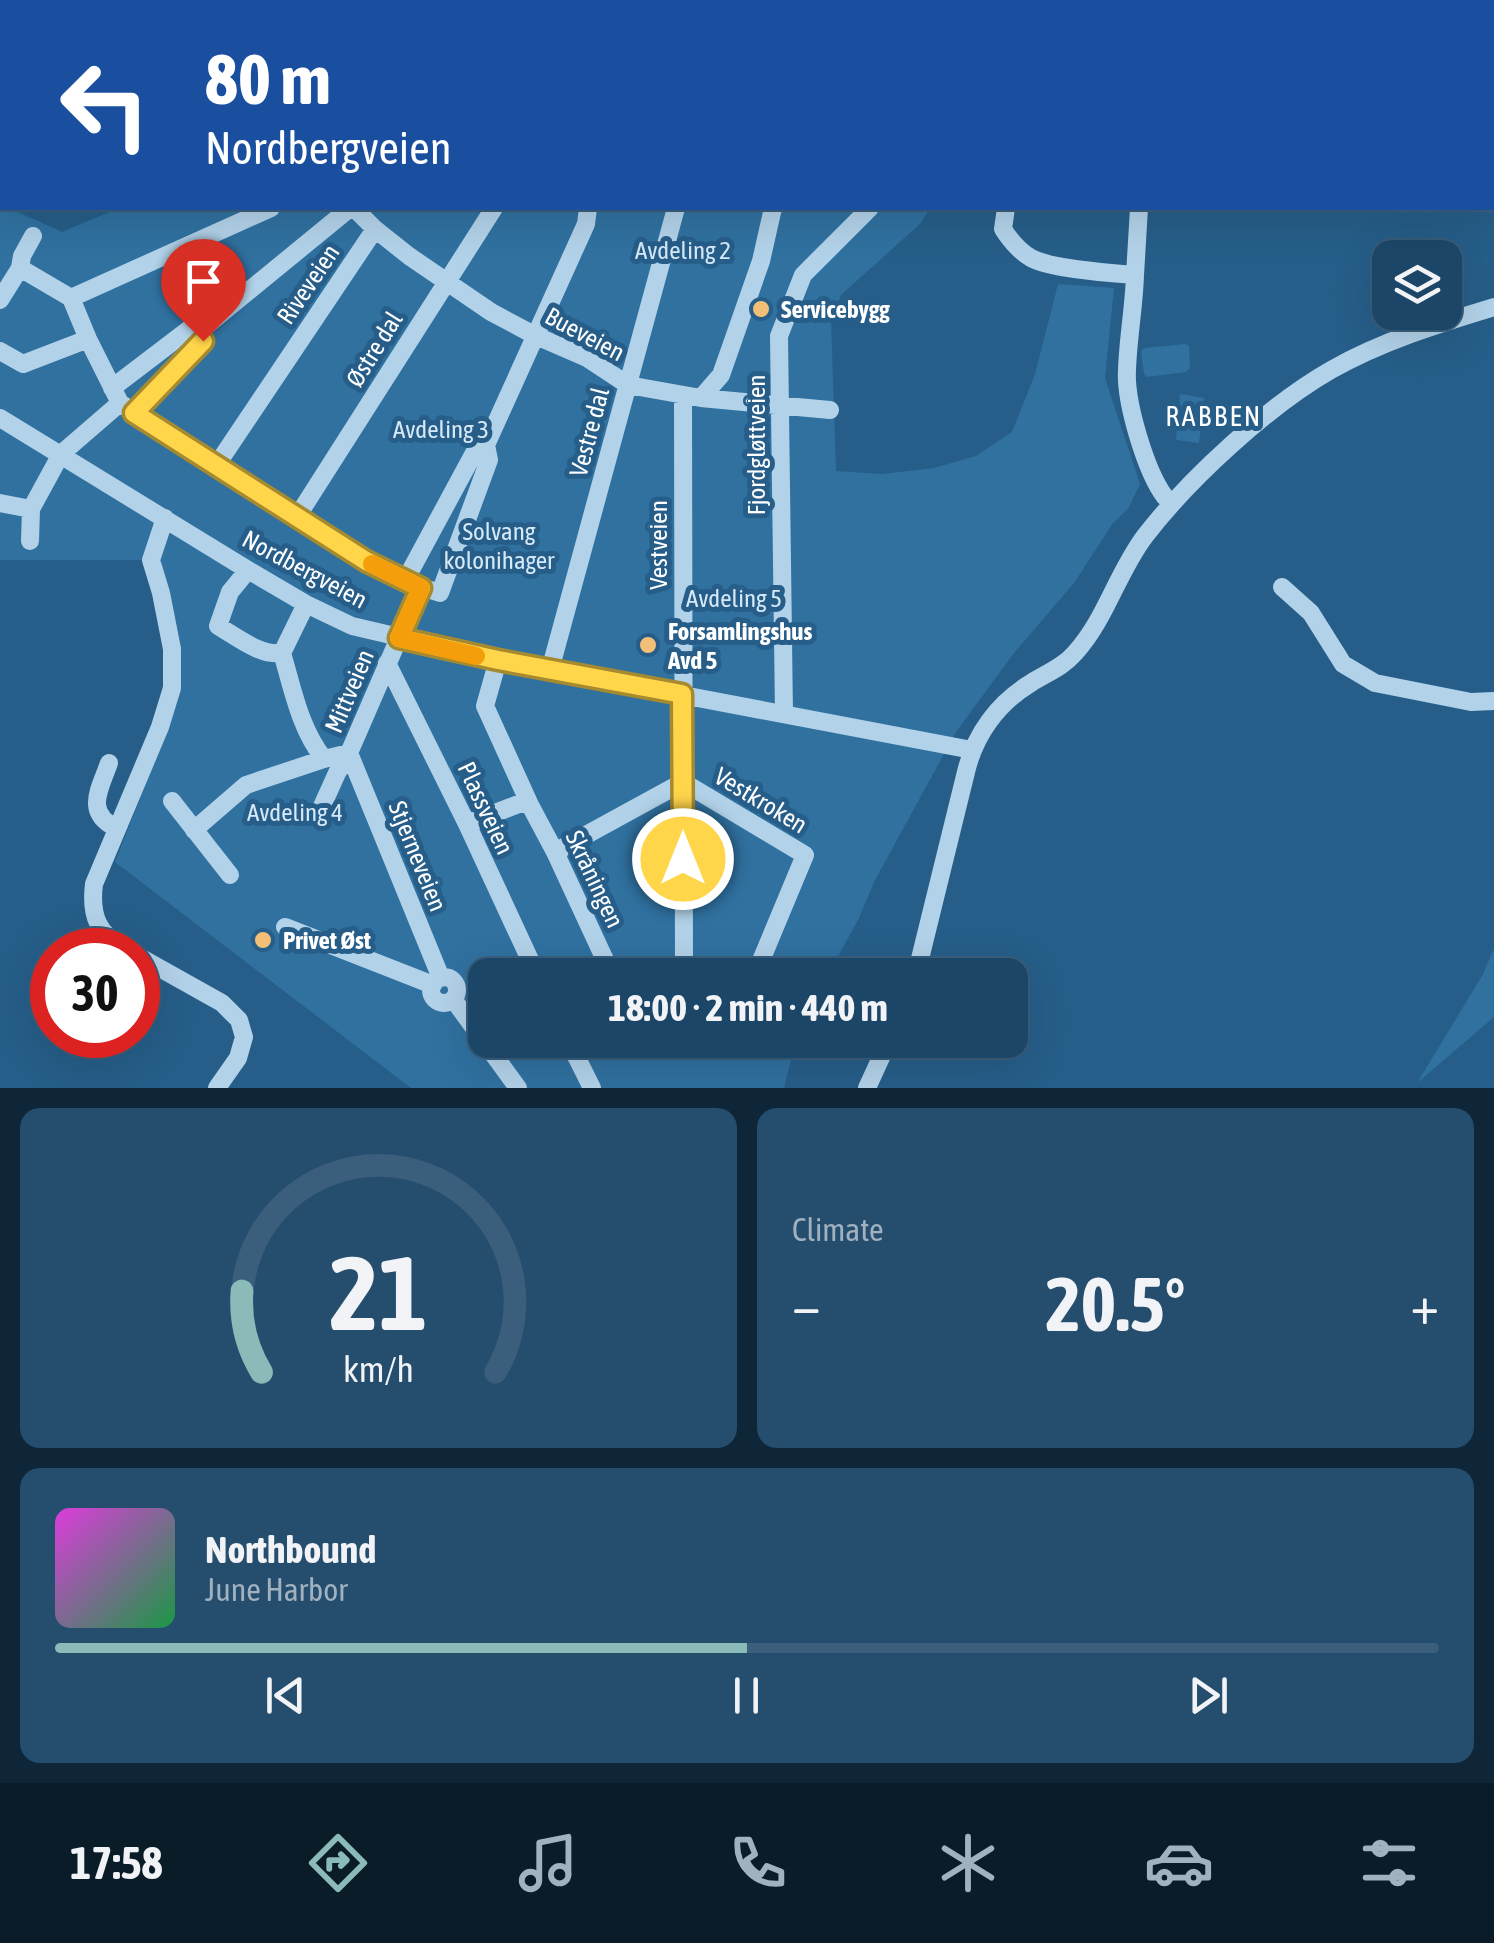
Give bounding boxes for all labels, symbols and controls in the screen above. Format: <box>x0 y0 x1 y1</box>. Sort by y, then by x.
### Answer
text: 80 m <box>205 39 331 119</box>
icon: left <box>40 40 170 170</box>
text: Nordbergveien <box>205 122 451 174</box>
park label: Avdeling 2 <box>635 236 731 264</box>
pin <box>161 239 246 342</box>
street label: Riveveien <box>271 239 345 329</box>
map controls <box>1372 240 1462 330</box>
button: layers <box>1372 240 1462 330</box>
icon: arrive <box>176 254 231 309</box>
place label: Servicebygg <box>781 295 890 323</box>
marker: Servicebygg <box>750 298 772 320</box>
street label: Bueveien <box>541 302 629 366</box>
street label: Østre dal <box>340 306 408 392</box>
street label: Fjordgløttveien <box>742 375 770 515</box>
street label: Vestre dal <box>564 384 614 480</box>
district label: RABBEN <box>1165 400 1263 432</box>
park label: Avdeling 3 <box>393 415 489 443</box>
street label: Vestveien <box>644 500 672 590</box>
park label: Solvang kolonihager <box>444 517 555 574</box>
street label: Nordbergveien <box>238 524 372 614</box>
park label: Avdeling 5 <box>686 584 782 612</box>
place label: Forsamlingshus Avd 5 <box>667 617 812 674</box>
marker: Forsamlingshus Avd 5 <box>637 634 659 656</box>
street label: Mittveien <box>319 645 379 737</box>
street label: Plassveien <box>452 757 520 859</box>
street label: Vestkroken <box>710 761 812 839</box>
street label: Stjerneveien <box>383 797 453 915</box>
park label: Avdeling 4 <box>247 798 343 826</box>
position arrow <box>631 807 735 911</box>
street label: Skråningen <box>560 826 630 932</box>
place label: Privet Øst <box>283 926 372 954</box>
speed limit sign: 30 <box>30 928 160 1058</box>
marker: Privet Øst <box>252 929 274 951</box>
text: 18:00 · 2 min · 440 m <box>608 986 888 1029</box>
text: Climate <box>792 1211 884 1248</box>
text: 21 <box>330 1233 427 1352</box>
text: 20.5° <box>1046 1261 1185 1347</box>
text: − <box>792 1273 821 1336</box>
text: + <box>1410 1273 1439 1336</box>
text: km/h <box>343 1349 414 1390</box>
text: Northbound <box>205 1528 376 1571</box>
text: June Harbor <box>205 1571 348 1608</box>
icon: previous <box>258 1668 313 1723</box>
icon: pause <box>719 1668 774 1723</box>
icon: next <box>1181 1668 1236 1723</box>
icon: directions <box>303 1828 373 1898</box>
icon: music <box>513 1828 583 1898</box>
icon: phone <box>723 1828 793 1898</box>
icon: climate <box>933 1828 1003 1898</box>
icon: car <box>1144 1828 1214 1898</box>
icon: filters <box>1354 1828 1424 1898</box>
text: 17:58 <box>70 1837 163 1889</box>

